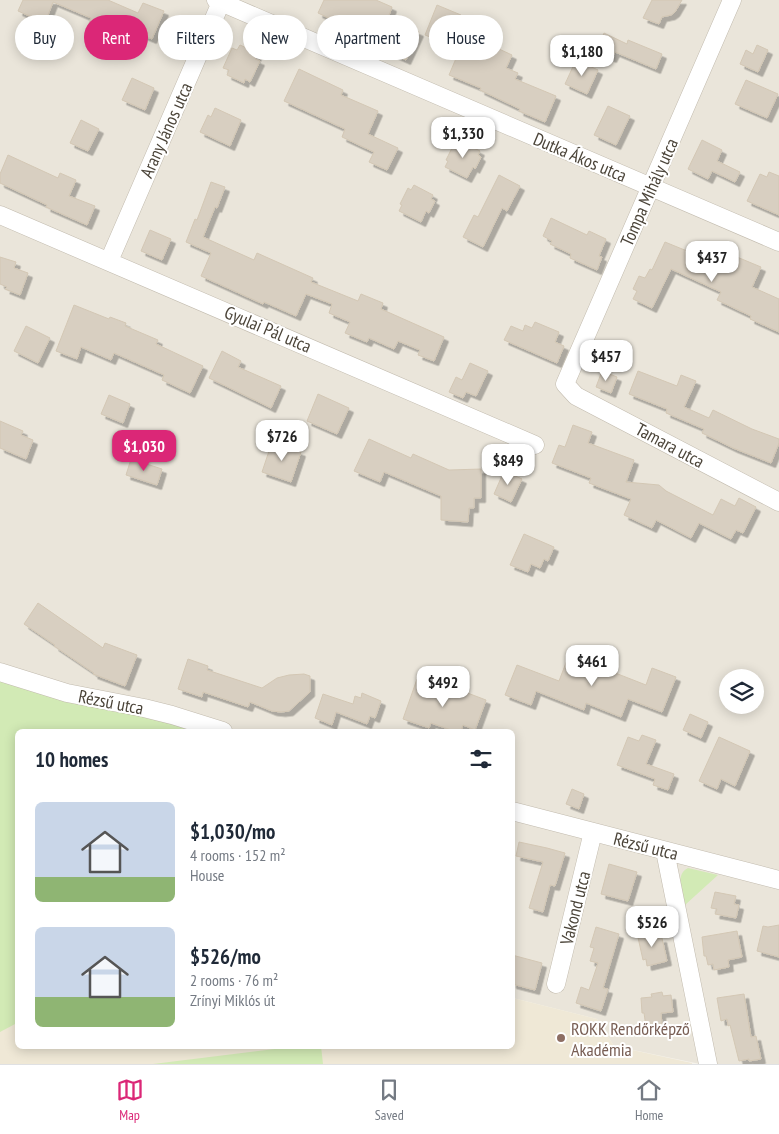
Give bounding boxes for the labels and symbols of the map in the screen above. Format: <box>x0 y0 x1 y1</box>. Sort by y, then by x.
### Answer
pin: $1,180 <box>541 34 623 77</box>
street label: Arany János utca <box>135 79 197 181</box>
pin: $1,330 <box>422 116 504 159</box>
street label: Dutka Ákos utca <box>530 127 630 187</box>
street label: Tompa Mihály utca <box>615 135 683 249</box>
pin: $437 <box>682 240 742 283</box>
street label: Gyulai Pál utca <box>221 300 315 358</box>
pin: $457 <box>576 340 636 382</box>
street label: Tamara utca <box>632 417 708 473</box>
pin: $726 <box>252 420 312 462</box>
pin: $1,030 <box>103 430 185 472</box>
pin: $849 <box>478 444 538 486</box>
pin: $461 <box>562 644 622 687</box>
pin: $492 <box>413 666 473 708</box>
street label: Rézsű utca <box>77 684 145 720</box>
street label: Rézsű utca <box>611 827 681 865</box>
street label: Vakond utca <box>555 869 595 948</box>
pin: $526 <box>622 906 682 948</box>
place label: ROKK Rendőrképző Akadémia <box>571 1017 690 1061</box>
marker: ROKK Rendőrképző Akadémia <box>555 1032 567 1044</box>

